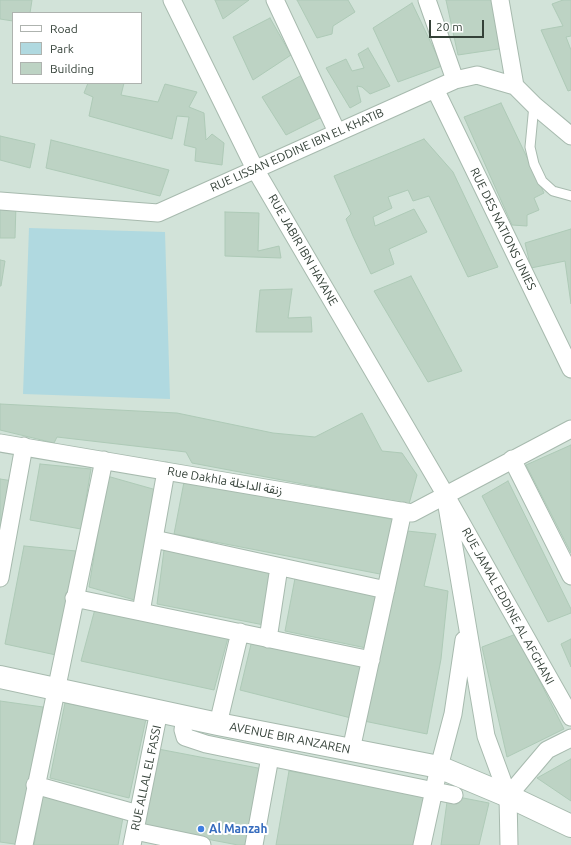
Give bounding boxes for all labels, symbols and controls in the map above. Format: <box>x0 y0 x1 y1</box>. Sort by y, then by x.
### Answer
legend <box>12 12 142 84</box>
scale bar <box>431 12 486 38</box>
text: 20 m <box>436 20 463 33</box>
text: Road <box>50 22 78 35</box>
text: Park <box>50 42 74 55</box>
text: Building <box>50 62 94 75</box>
street label: RUE LISSAN EDDINE IBN EL KHATIB <box>208 105 386 195</box>
street label: RUE DES NATIONS UNIES <box>467 165 539 293</box>
street label: RUE JABIR IBN HAYANE <box>265 192 341 308</box>
street label: Rue Dakhla زنقة الداخلة <box>166 464 284 498</box>
street label: RUE JAMAL EDDINE AL AFGHANI <box>459 525 557 687</box>
street label: AVENUE BIR ANZAREN <box>228 719 352 757</box>
street label: RUE ALLAL EL FASSI <box>128 724 164 832</box>
place label: Al Manzah <box>209 822 267 836</box>
marker: Al Manzah <box>196 824 206 834</box>

